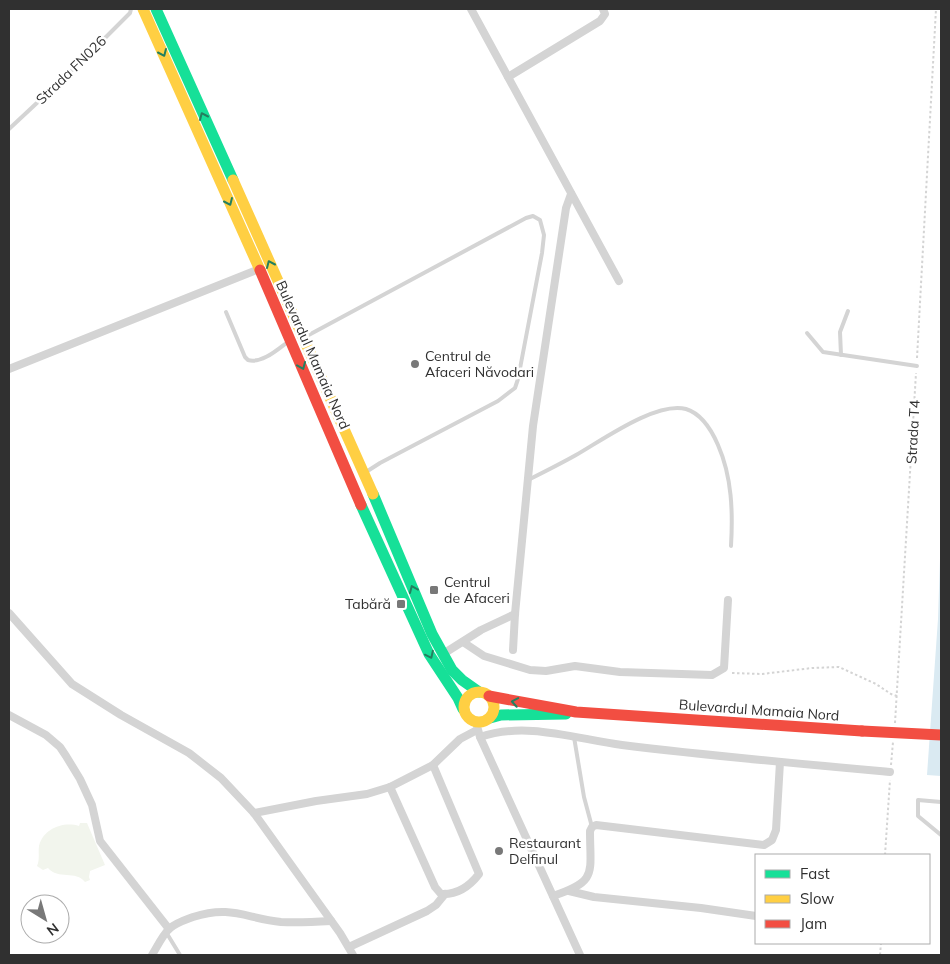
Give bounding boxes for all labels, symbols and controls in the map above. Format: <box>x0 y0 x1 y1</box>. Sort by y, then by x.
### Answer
street label: Strada FN026 <box>32 32 110 108</box>
one-way arrow <box>157 48 167 57</box>
one-way arrow <box>199 112 210 121</box>
one-way arrow <box>223 197 234 206</box>
one-way arrow <box>265 260 276 269</box>
street label: Bulevardul Mamaia Nord <box>272 278 354 432</box>
place label: Centrul de Afaceri Năvodari <box>425 347 534 381</box>
marker: Centrul de Afaceri Năvodari <box>409 358 421 370</box>
one-way arrow <box>296 361 307 370</box>
street label: Strada T4 <box>902 399 924 465</box>
place label: Centrul de Afaceri <box>444 573 510 607</box>
marker: Centrul de Afaceri <box>428 584 440 596</box>
one-way arrow <box>409 585 420 594</box>
place label: Tabără <box>345 595 391 613</box>
marker: Tabără <box>395 598 407 610</box>
one-way arrow <box>424 650 434 659</box>
street label: Bulevardul Mamaia Nord <box>678 695 840 725</box>
one-way arrow <box>510 697 519 707</box>
place label: Restaurant Delfinul <box>509 834 581 868</box>
marker: Restaurant Delfinul <box>493 845 505 857</box>
legend <box>755 854 930 944</box>
text: Fast <box>800 864 830 883</box>
text: Slow <box>800 889 834 908</box>
north arrow <box>20 894 70 944</box>
text: Jam <box>800 914 827 933</box>
text: N <box>43 919 62 940</box>

